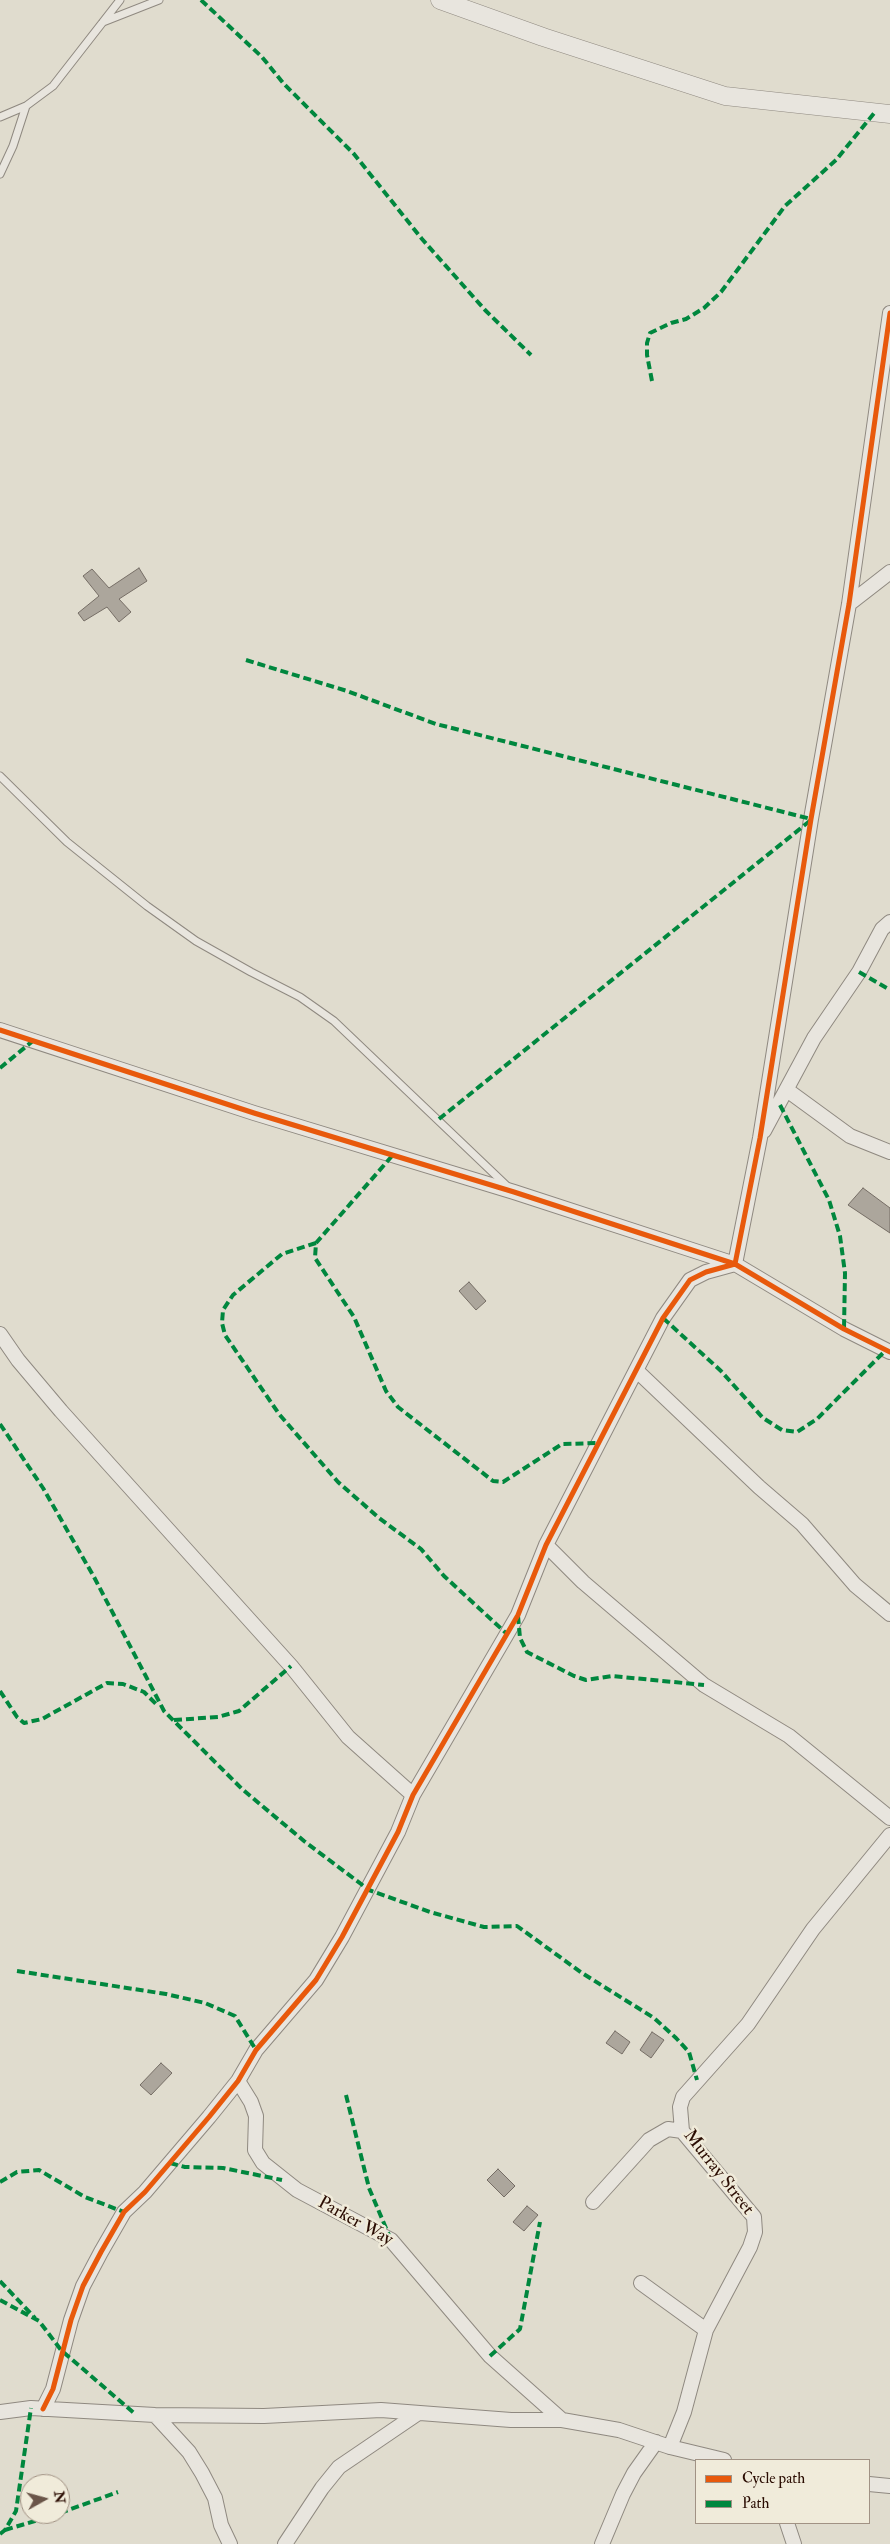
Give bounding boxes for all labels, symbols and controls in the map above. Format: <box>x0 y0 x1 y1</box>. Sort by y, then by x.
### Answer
street label: Murray Street <box>678 2126 758 2220</box>
street label: Parker Way <box>314 2193 396 2251</box>
legend <box>695 2459 870 2524</box>
text: Cycle path <box>742 2469 805 2488</box>
north arrow <box>20 2474 70 2524</box>
text: N <box>50 2490 69 2504</box>
text: Path <box>742 2494 769 2513</box>

